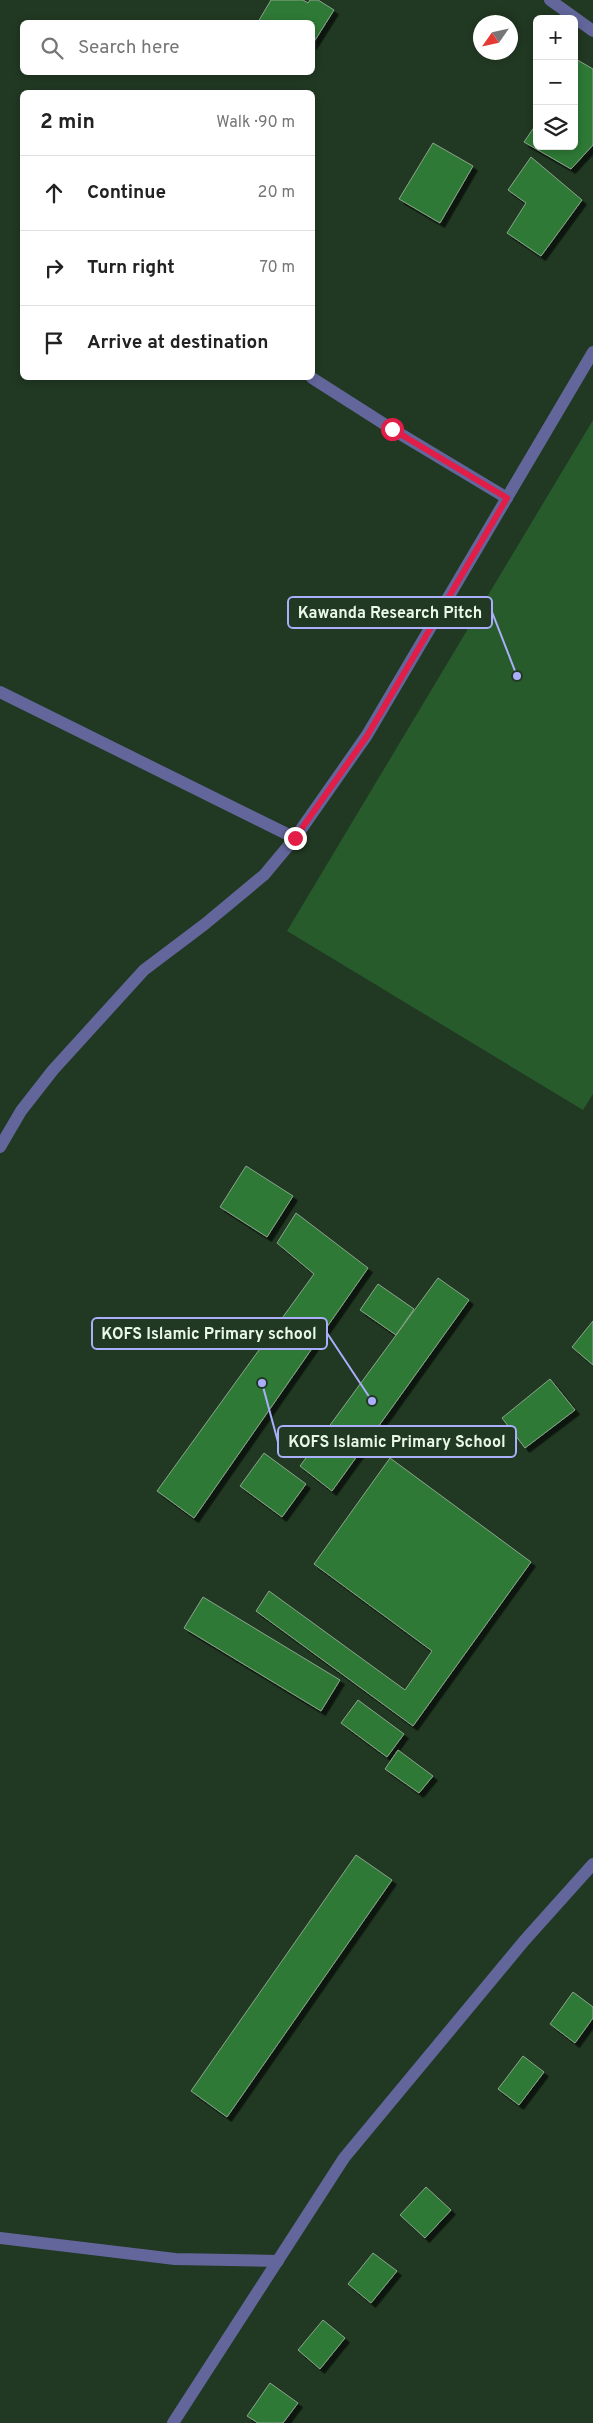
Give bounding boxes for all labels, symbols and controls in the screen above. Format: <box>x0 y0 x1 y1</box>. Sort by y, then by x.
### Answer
north arrow <box>473 15 518 60</box>
map controls <box>533 15 578 150</box>
button: + <box>533 15 578 60</box>
search box <box>20 20 315 75</box>
icon: search <box>38 34 66 62</box>
text: Search here <box>78 36 180 60</box>
button: − <box>533 60 578 105</box>
button: layers <box>533 105 578 150</box>
text: 2 min <box>40 109 95 136</box>
text: Walk · 90 m <box>216 113 295 133</box>
icon: ahead <box>40 179 68 207</box>
text: Continue <box>87 181 166 205</box>
text: 20 m <box>258 183 295 203</box>
icon: right <box>40 254 68 282</box>
text: Turn right <box>87 256 175 280</box>
text: 70 m <box>260 258 295 278</box>
icon: arrive <box>40 329 68 357</box>
text: Arrive at destination <box>87 331 268 355</box>
route start <box>381 418 404 441</box>
callout: Kawanda Research Pitch <box>288 597 492 628</box>
text: Kawanda Research Pitch <box>298 604 482 624</box>
route end <box>284 827 307 850</box>
callout: KOFS Islamic Primary school <box>92 1318 327 1349</box>
text: KOFS Islamic Primary school <box>101 1325 317 1345</box>
callout: KOFS Islamic Primary School <box>278 1426 516 1457</box>
text: KOFS Islamic Primary School <box>288 1433 506 1453</box>

